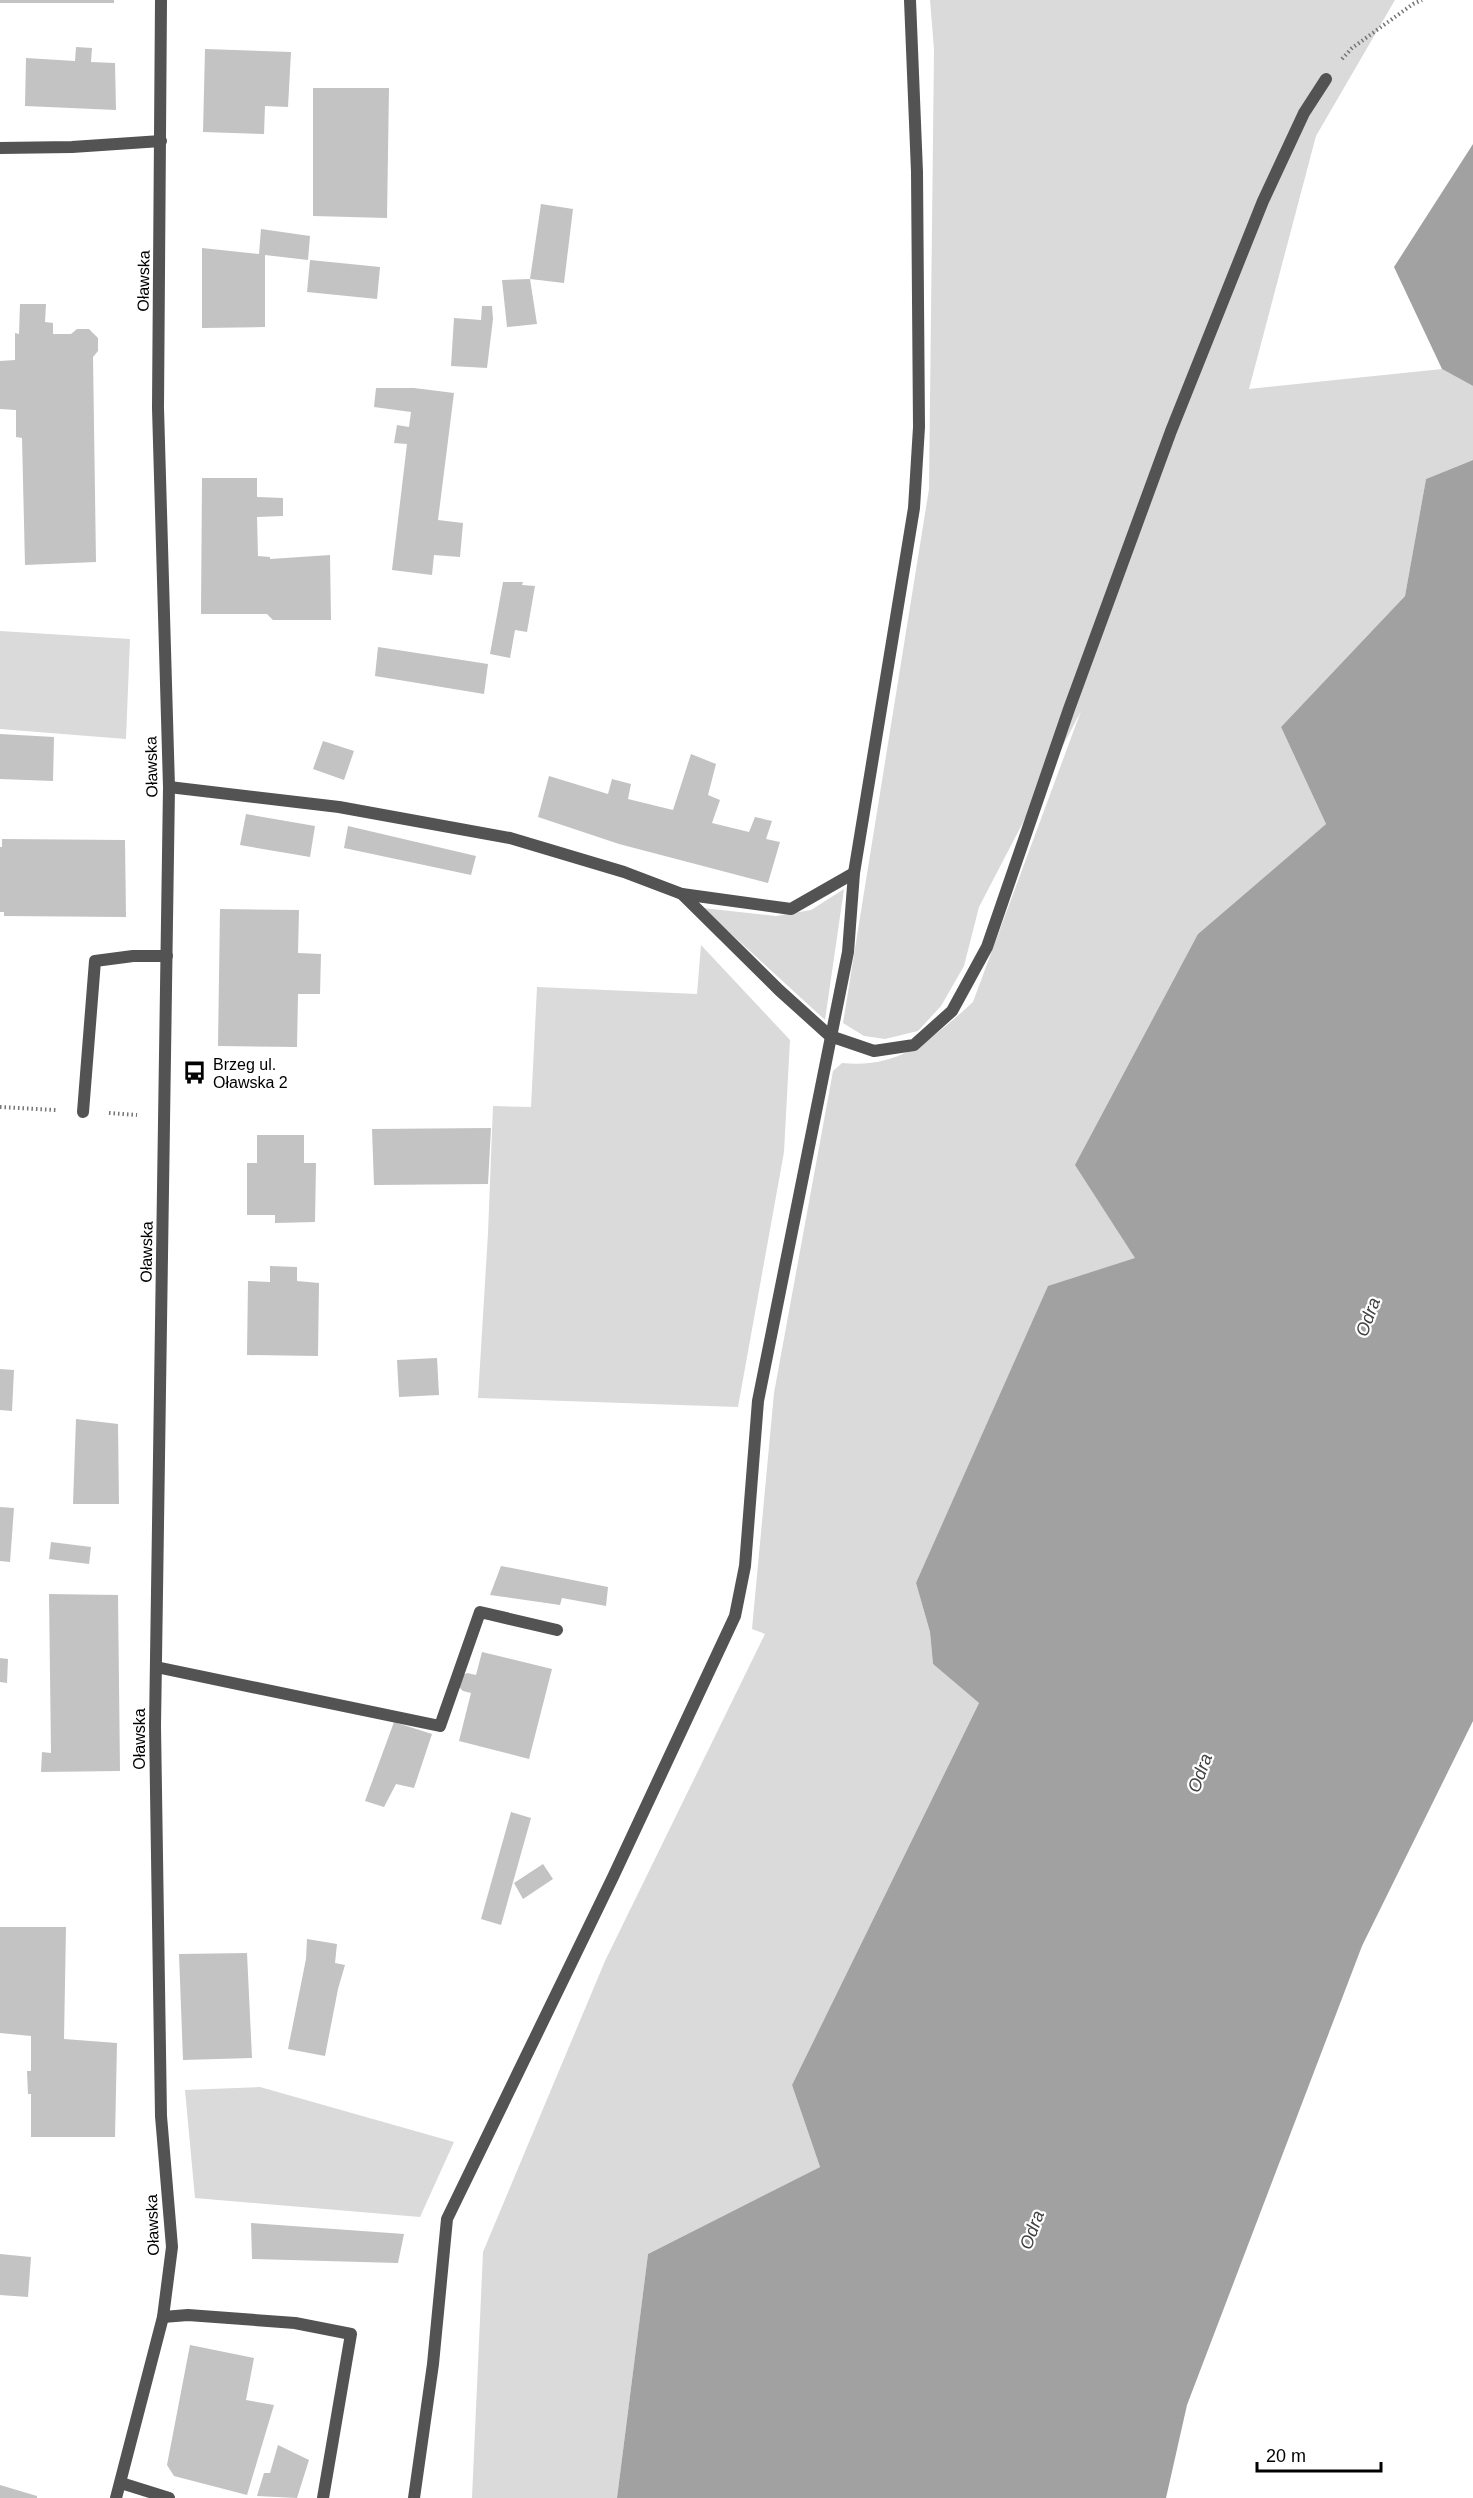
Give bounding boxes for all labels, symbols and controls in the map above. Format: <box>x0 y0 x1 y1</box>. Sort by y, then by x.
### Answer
street label: Oławska <box>134 250 153 312</box>
street label: Oławska <box>142 736 161 798</box>
place label: Brzeg ul. Oławska 2 <box>213 1056 288 1091</box>
bus stop icon: Brzeg ul. Oławska 2 <box>182 1060 208 1086</box>
street label: Oławska <box>137 1221 156 1283</box>
water label: Odra <box>1352 1295 1384 1339</box>
street label: Oławska <box>131 1708 148 1770</box>
water label: Odra <box>1184 1751 1216 1795</box>
street label: Oławska <box>143 2194 162 2256</box>
water label: Odra <box>1016 2208 1048 2252</box>
scale bar <box>1257 2435 1382 2473</box>
text: 20 m <box>1266 2446 1306 2466</box>

